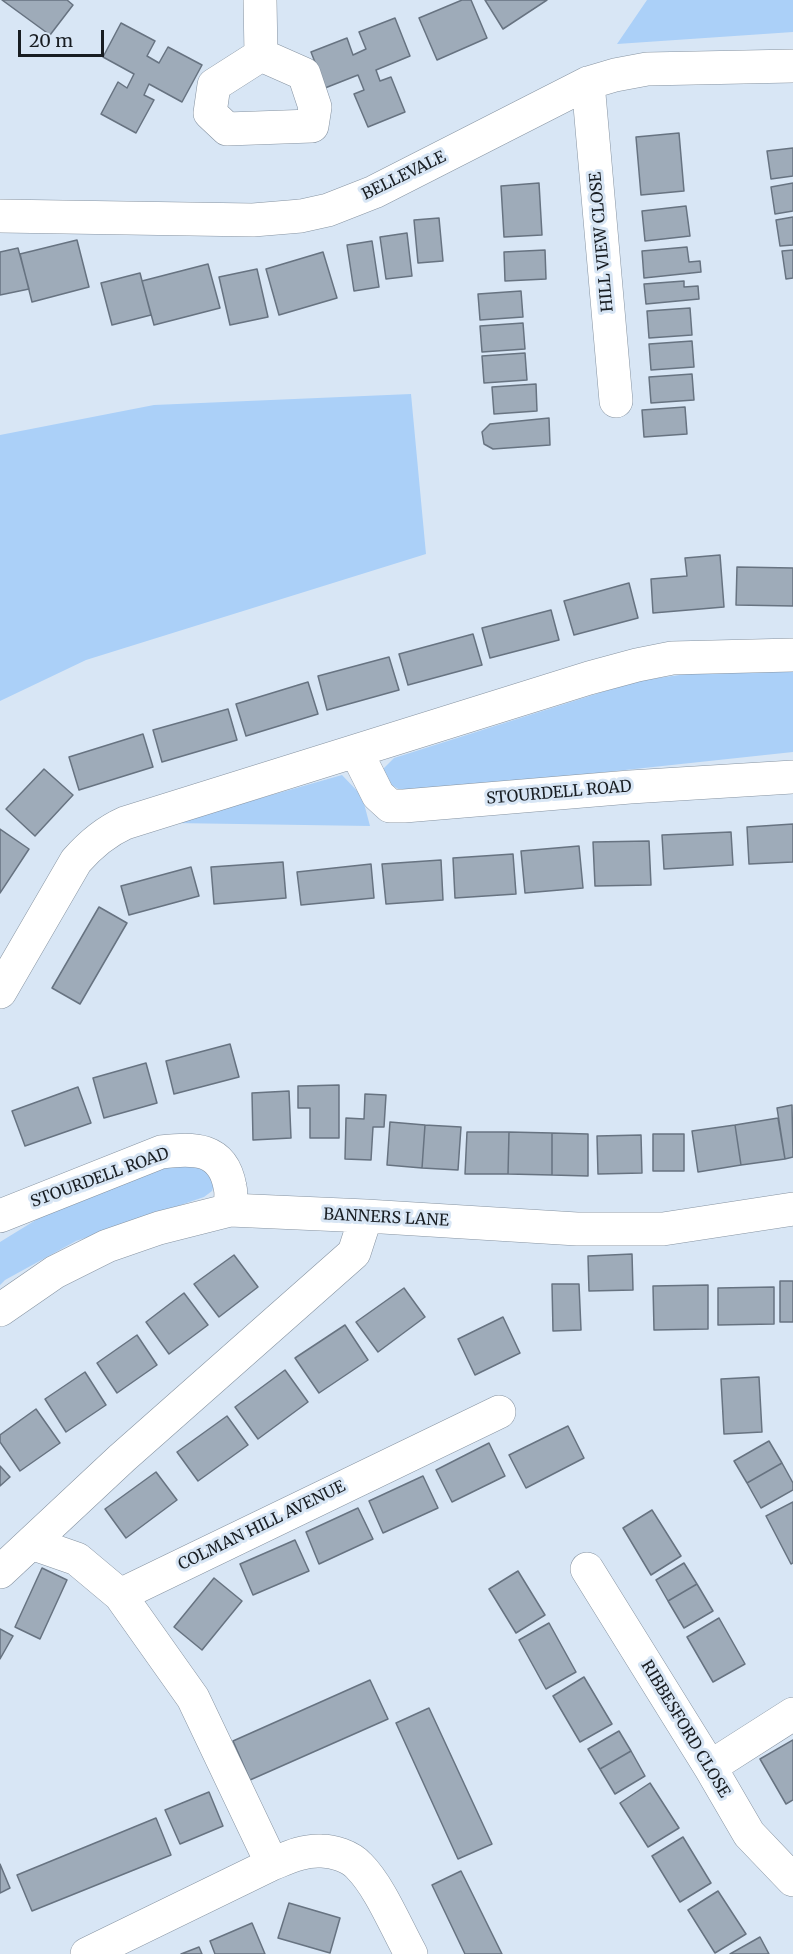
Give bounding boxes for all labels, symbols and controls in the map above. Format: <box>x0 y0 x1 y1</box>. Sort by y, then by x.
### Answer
scale bar <box>21 18 106 56</box>
text: 20 m <box>29 29 73 52</box>
street label: BELLEVALE <box>359 147 449 205</box>
street label: HILL VIEW CLOSE <box>586 171 618 313</box>
street label: STOURDELL ROAD <box>486 777 632 809</box>
street label: STOURDELL ROAD <box>28 1144 172 1212</box>
street label: BANNERS LANE <box>323 1205 449 1231</box>
street label: COLMAN HILL AVENUE <box>175 1477 349 1575</box>
street label: RIBBESFORD CLOSE <box>636 1657 734 1801</box>

